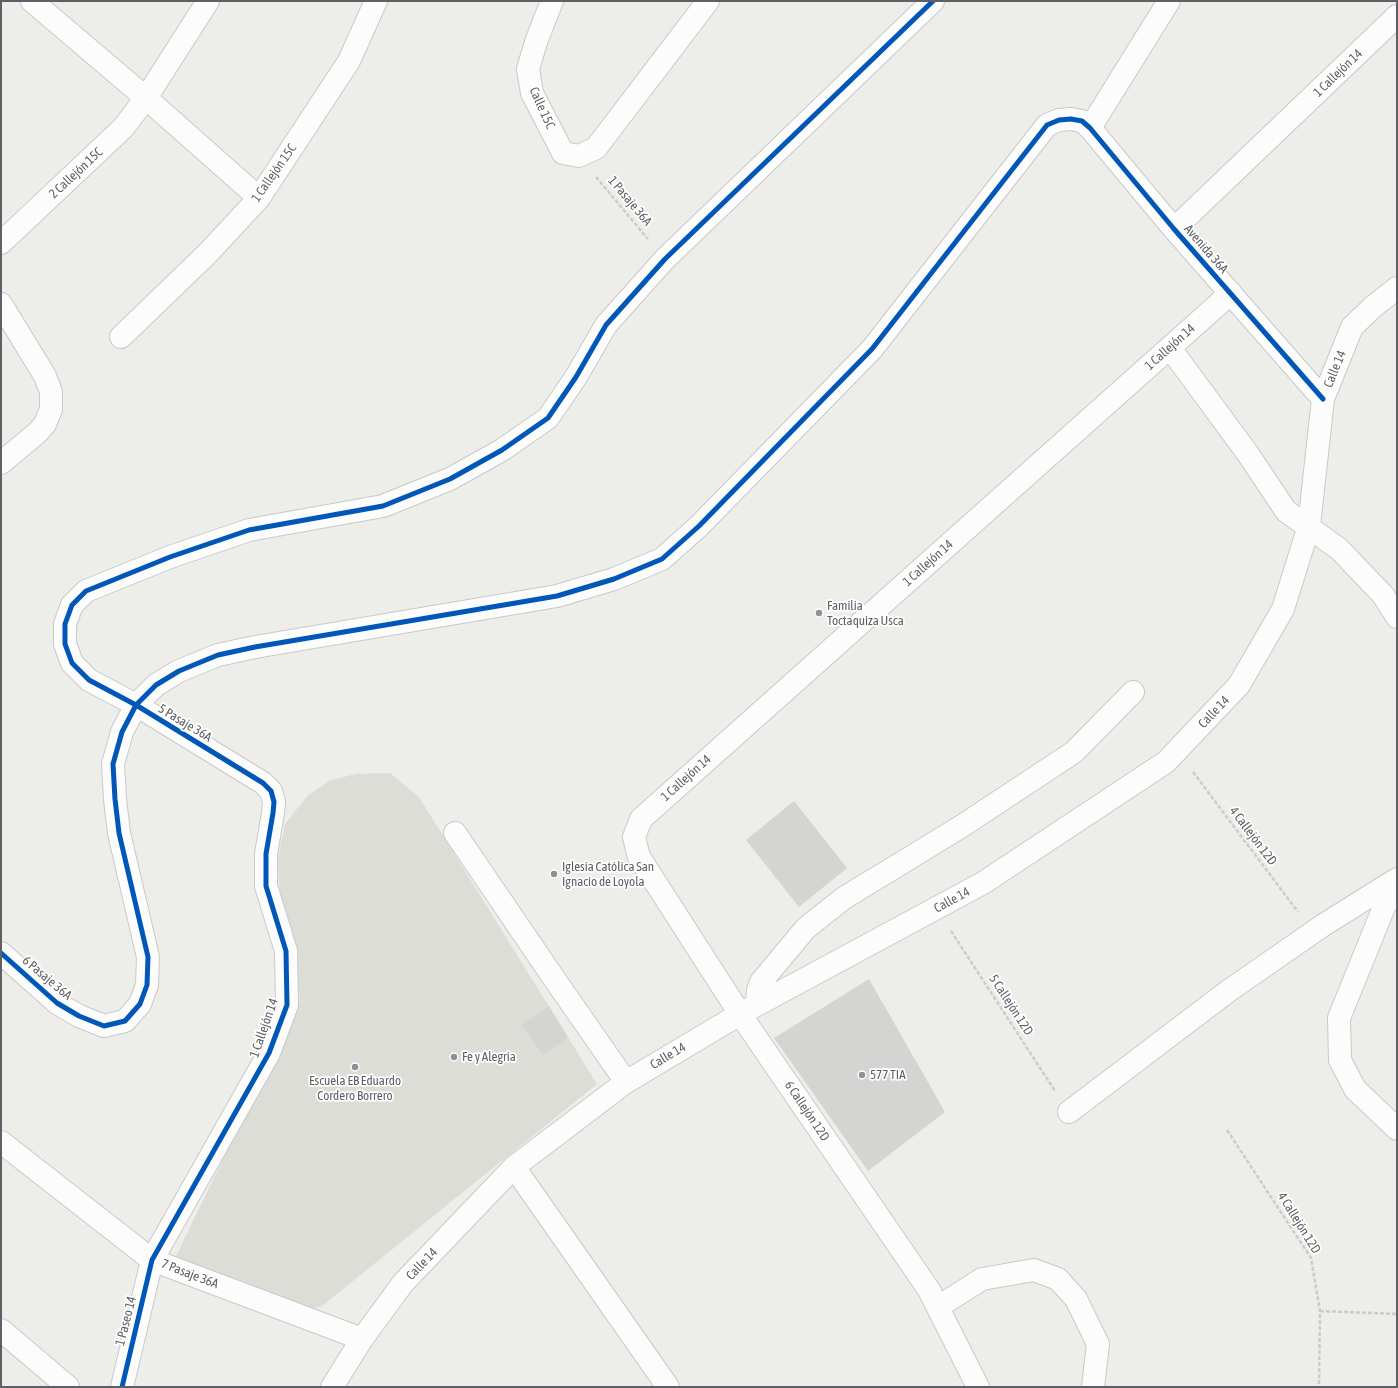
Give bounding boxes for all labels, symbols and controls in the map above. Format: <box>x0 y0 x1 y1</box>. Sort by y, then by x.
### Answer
street label: 1 Callejón 14 <box>1310 46 1366 100</box>
street label: Calle 15C <box>526 85 558 131</box>
street label: 1 Callejón 15C <box>248 141 300 205</box>
street label: 2 Callejón 15C <box>46 144 106 202</box>
street label: 1 Pasaje 36A <box>605 173 655 229</box>
street label: Avenida 36A <box>1181 221 1231 277</box>
street label: 1 Callejón 14 <box>1142 321 1198 373</box>
street label: Calle 14 <box>1321 348 1349 390</box>
street label: 1 Callejón 14 <box>900 537 956 589</box>
place label: Familia Toctaquiza Usca <box>827 598 904 629</box>
marker: Familia Toctaquiza Usca <box>814 608 824 618</box>
street label: Calle 14 <box>1195 693 1233 731</box>
street label: 5 Pasaje 36A <box>155 701 215 745</box>
street label: 1 Callejón 14 <box>658 752 714 804</box>
street label: 4 Callejón 12D <box>1226 804 1280 868</box>
place label: Iglesia Católica San Ignacio de Loyola <box>562 859 654 890</box>
marker: Iglesia Católica San Ignacio de Loyola <box>549 869 559 879</box>
street label: Calle 14 <box>931 884 973 916</box>
street label: 6 Pasaje 36A <box>19 953 75 1003</box>
street label: 5 Callejón 12D <box>986 972 1036 1038</box>
street label: 1 Callejón 14 <box>247 996 281 1060</box>
street label: Calle 14 <box>647 1039 689 1073</box>
place label: Fe y Alegria <box>462 1049 516 1065</box>
marker: Fe y Alegria <box>449 1052 459 1062</box>
marker: Escuela EB Eduardo Cordero Borrero <box>350 1062 360 1072</box>
place label: 577 TIA <box>870 1067 906 1083</box>
marker: 577 TIA <box>857 1070 867 1080</box>
place label: Escuela EB Eduardo Cordero Borrero <box>309 1073 401 1104</box>
street label: 6 Callejón 12D <box>781 1078 833 1144</box>
street label: 4 Callejón 12D <box>1274 1190 1324 1256</box>
street label: Calle 14 <box>403 1245 441 1283</box>
street label: 7 Pasaje 36A <box>159 1256 221 1292</box>
street label: 1 Paseo 14 <box>112 1295 140 1347</box>

